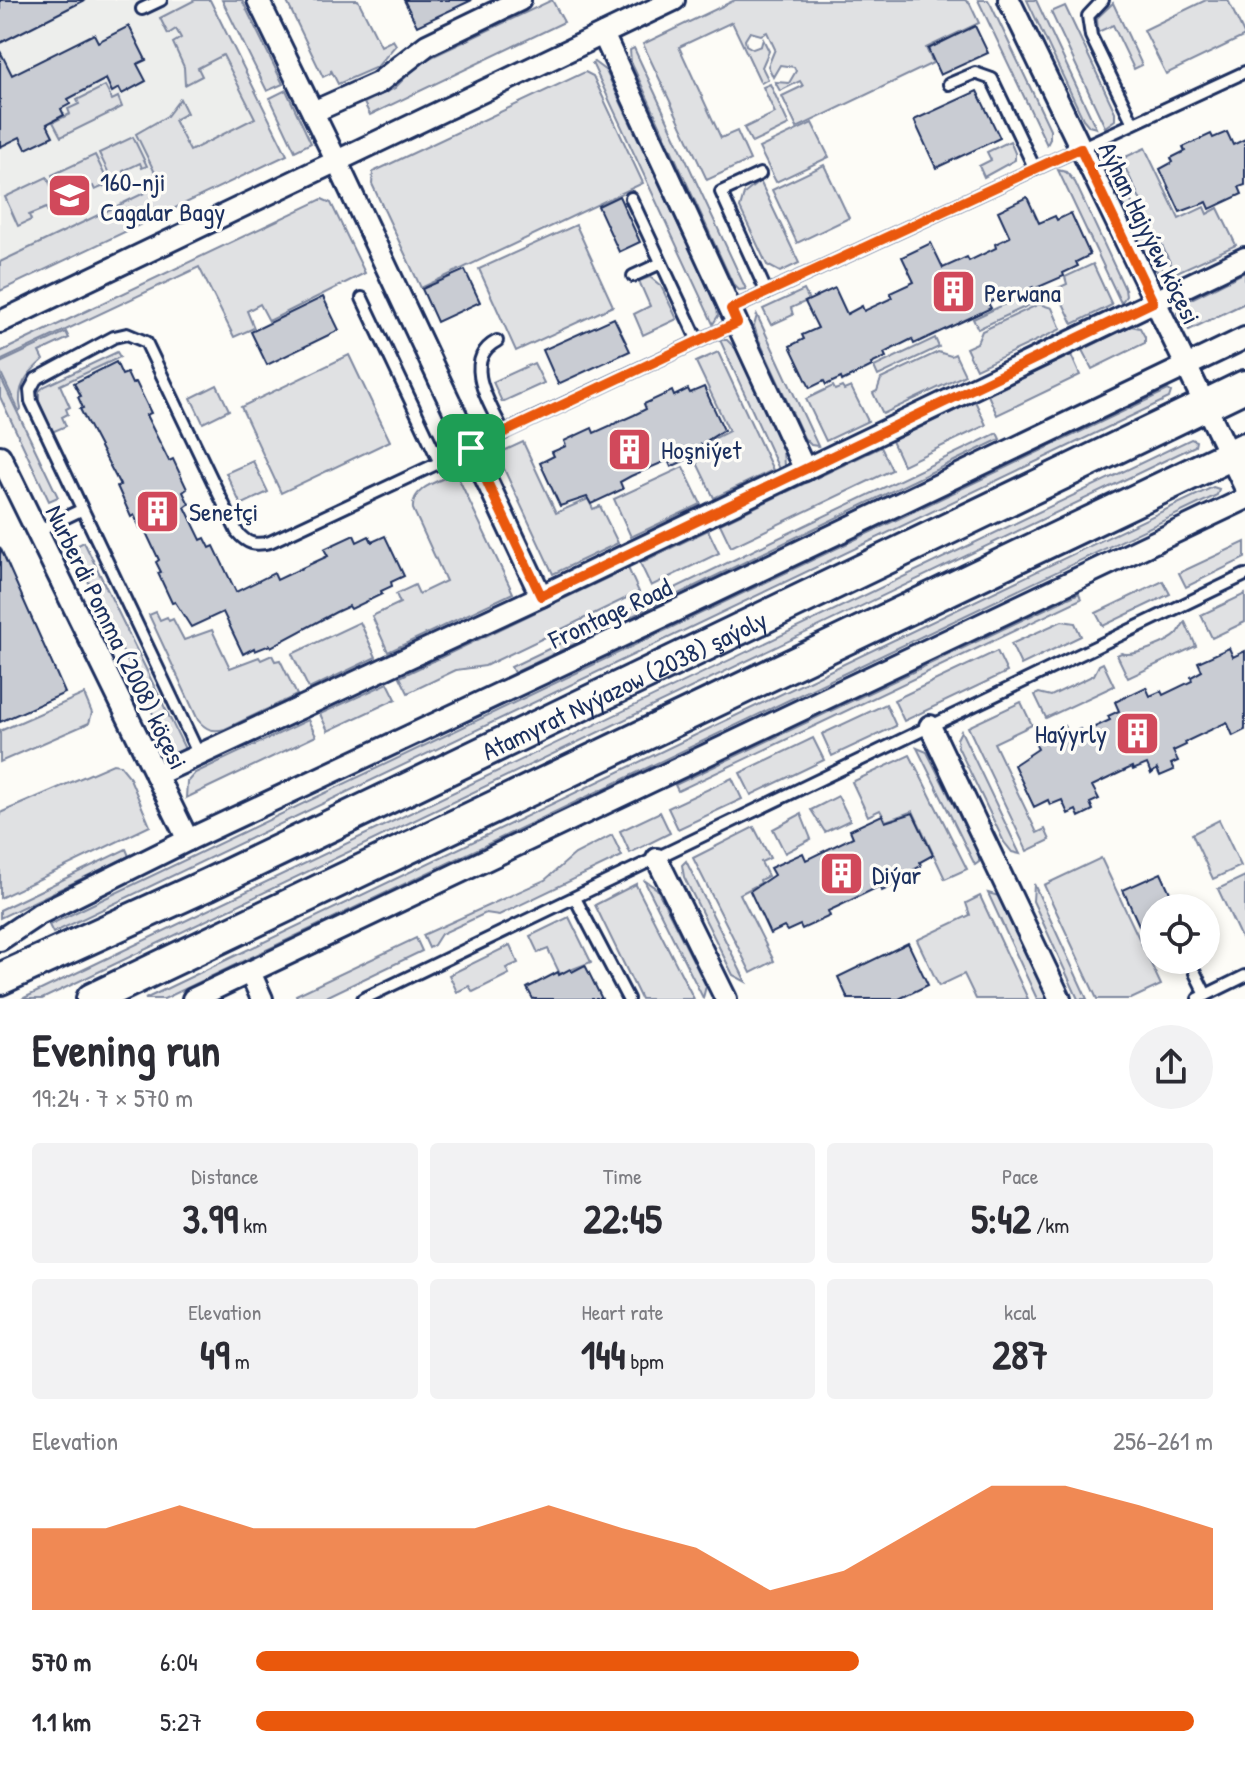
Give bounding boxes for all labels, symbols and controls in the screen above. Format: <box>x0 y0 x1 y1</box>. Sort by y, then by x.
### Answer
street label: Aýhan Hajyýew köçesi <box>1091 136 1209 330</box>
place label: 160-nji Cagalar Bagy <box>100 164 225 229</box>
school or university icon: 160-nji Cagalar Bagy <box>45 172 93 220</box>
building icon: Perwana <box>929 268 977 316</box>
place label: Perwana <box>984 275 1061 310</box>
pin <box>437 414 505 482</box>
building icon: Hoşniýet <box>606 425 654 473</box>
icon: arrive <box>449 426 493 470</box>
place label: Hoşniýet <box>661 432 743 467</box>
building icon: Senetçi <box>134 487 182 535</box>
place label: Senetçi <box>189 494 258 529</box>
street label: Nurberdi Pomma (2008) köçesi <box>38 499 196 775</box>
street label: Frontage Road <box>542 569 677 657</box>
street label: Atamyrat Nyýazow (2038) şaýoly <box>476 601 772 768</box>
building icon: Haýyrly <box>1114 709 1162 757</box>
place label: Haýyrly <box>1035 716 1107 751</box>
building icon: Diýar <box>817 850 865 898</box>
place label: Diýar <box>872 857 921 892</box>
map controls <box>1140 894 1220 974</box>
button: locate <box>1140 894 1220 974</box>
text: Evening run <box>32 1020 220 1080</box>
button: share <box>1129 1025 1213 1109</box>
text: 19:24 · 7 × 570 m <box>32 1080 193 1115</box>
text: Distance <box>191 1161 258 1191</box>
text: Time <box>603 1161 642 1191</box>
text: Pace <box>1002 1161 1038 1191</box>
text: 3.99 <box>182 1191 238 1245</box>
text: 22:45 <box>583 1191 662 1245</box>
text: 5:42 <box>971 1191 1031 1245</box>
text: km <box>238 1210 267 1240</box>
text: /km <box>1031 1210 1069 1240</box>
text: Elevation <box>188 1297 261 1327</box>
text: Heart rate <box>581 1297 664 1327</box>
text: kcal <box>1004 1297 1036 1327</box>
text: 49 <box>200 1327 230 1381</box>
text: 144 <box>581 1327 626 1381</box>
text: 287 <box>992 1327 1048 1381</box>
text: m <box>230 1346 250 1376</box>
text: bpm <box>626 1346 664 1376</box>
text: Elevation <box>32 1423 118 1458</box>
text: 256–261 m <box>1113 1423 1213 1458</box>
text: 570 m <box>32 1644 91 1679</box>
text: 6:04 <box>160 1644 198 1679</box>
text: 1.1 km <box>32 1704 91 1739</box>
text: 5:27 <box>160 1704 202 1739</box>

